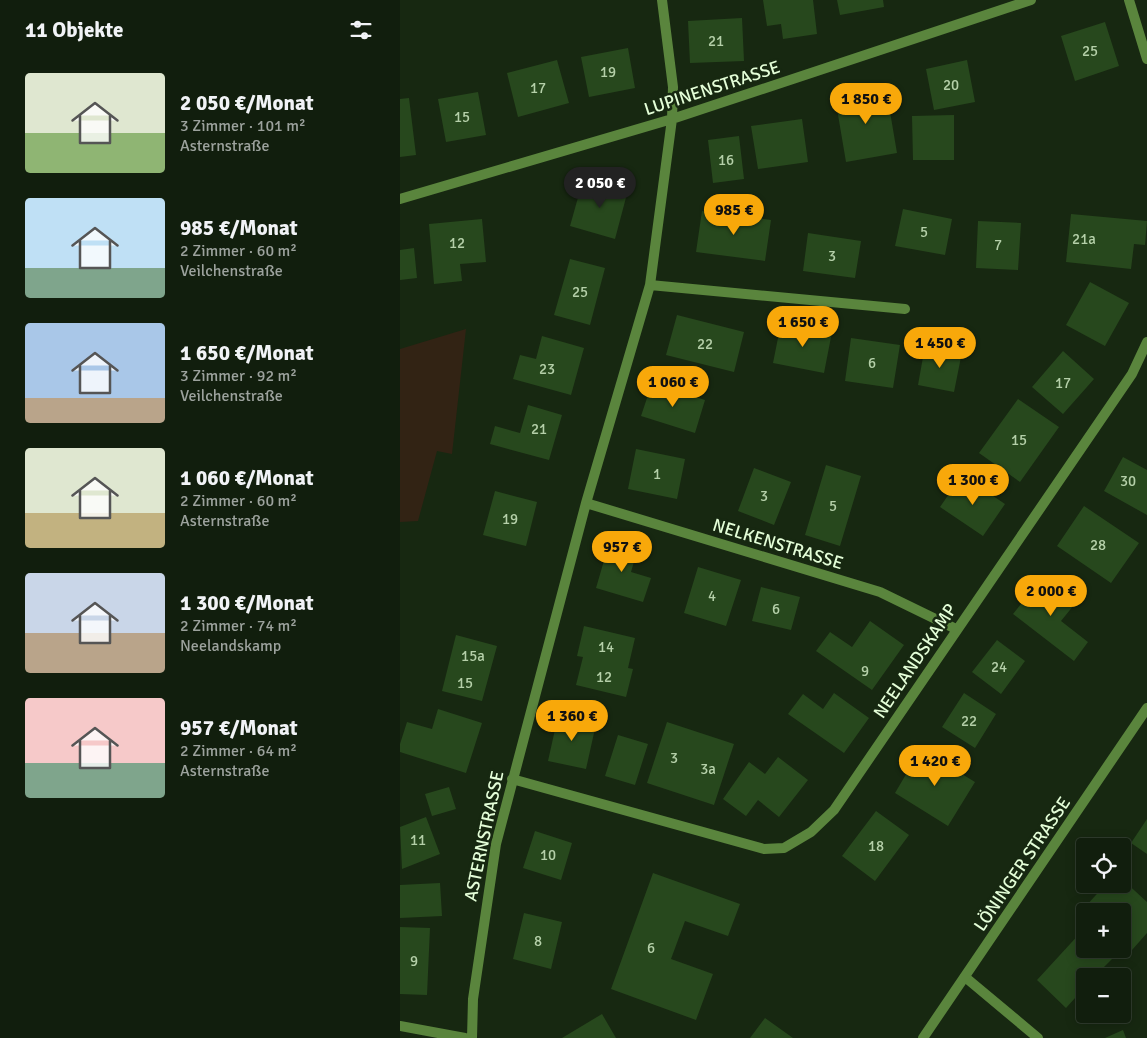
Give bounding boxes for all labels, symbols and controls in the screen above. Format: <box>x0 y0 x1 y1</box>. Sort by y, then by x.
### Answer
icon: filters <box>347 16 375 44</box>
text: 11 Objekte <box>25 17 123 43</box>
house number: 21 <box>708 32 724 50</box>
house number: 25 <box>1082 42 1098 60</box>
street label: LUPINENSTRASSE <box>641 56 783 120</box>
house number: 19 <box>600 63 616 81</box>
house number: 20 <box>943 76 959 94</box>
house number: 17 <box>530 79 546 97</box>
pin: 1 850 € <box>820 82 912 125</box>
text: 1 850 € <box>841 89 891 109</box>
text: 2 050 €/Monat <box>180 90 314 116</box>
icon: home <box>65 93 125 153</box>
house number: 15 <box>454 108 470 126</box>
text: 3 Zimmer · 101 m² <box>180 116 306 136</box>
text: Asternstraße <box>180 136 269 156</box>
house number: 16 <box>718 151 734 169</box>
pin: 2 050 € <box>554 166 646 209</box>
text: 2 050 € <box>575 173 625 193</box>
pin: 985 € <box>699 194 769 236</box>
text: 985 € <box>715 200 753 220</box>
text: 985 €/Monat <box>180 215 298 241</box>
icon: home <box>65 218 125 278</box>
house number: 5 <box>920 223 928 241</box>
house number: 21a <box>1072 230 1096 248</box>
house number: 12 <box>449 234 465 252</box>
house number: 7 <box>994 236 1002 254</box>
text: 2 Zimmer · 60 m² <box>180 241 297 261</box>
house number: 3 <box>828 247 836 265</box>
text: Veilchenstraße <box>180 261 283 281</box>
house number: 25 <box>572 283 588 301</box>
pin: 1 650 € <box>757 306 849 348</box>
text: 1 650 € <box>778 312 828 332</box>
pin: 1 450 € <box>894 326 986 369</box>
text: 1 450 € <box>915 333 965 353</box>
house number: 22 <box>697 335 713 353</box>
text: 1 650 €/Monat <box>180 340 314 366</box>
icon: home <box>65 343 125 403</box>
house number: 6 <box>868 354 876 372</box>
house number: 23 <box>539 360 555 378</box>
text: 3 Zimmer · 92 m² <box>180 366 297 386</box>
pin: 1 060 € <box>627 366 719 408</box>
text: 1 060 € <box>648 372 698 392</box>
house number: 17 <box>1055 374 1071 392</box>
text: Veilchenstraße <box>180 386 283 406</box>
house number: 21 <box>531 420 547 438</box>
house number: 15 <box>1011 431 1027 449</box>
pin: 1 300 € <box>927 464 1019 506</box>
text: 1 060 €/Monat <box>180 465 314 491</box>
house number: 1 <box>653 465 661 483</box>
icon: home <box>65 468 125 528</box>
text: 1 300 € <box>948 470 998 490</box>
house number: 30 <box>1120 472 1136 490</box>
house number: 3 <box>760 487 768 505</box>
text: 2 Zimmer · 60 m² <box>180 491 297 511</box>
house number: 5 <box>829 497 837 515</box>
house number: 19 <box>502 510 518 528</box>
text: Asternstraße <box>180 511 269 531</box>
street label: NELKENSTRASSE <box>710 514 846 574</box>
pin: 957 € <box>587 530 657 573</box>
house number: 28 <box>1090 536 1106 554</box>
text: 957 € <box>603 537 641 557</box>
pin: 2 000 € <box>1005 574 1097 617</box>
text: 2 000 € <box>1026 581 1076 601</box>
house number: 4 <box>708 587 716 605</box>
text: 1 300 €/Monat <box>180 590 314 616</box>
icon: home <box>65 593 125 653</box>
house number: 6 <box>772 600 780 618</box>
street label: NEELANDSKAMP <box>869 600 961 722</box>
text: 2 Zimmer · 74 m² <box>180 616 297 636</box>
text: Neelandskamp <box>180 636 281 656</box>
house number: 14 <box>598 638 614 656</box>
house number: 15a <box>461 647 485 665</box>
house number: 24 <box>991 658 1007 676</box>
house number: 9 <box>861 662 869 680</box>
house number: 12 <box>596 668 612 686</box>
house number: 15 <box>457 674 473 692</box>
pin: 1 360 € <box>526 700 618 742</box>
text: 1 360 € <box>547 706 597 726</box>
house number: 22 <box>961 712 977 730</box>
text: 957 €/Monat <box>180 715 298 741</box>
icon: home <box>65 718 125 778</box>
text: 2 Zimmer · 64 m² <box>180 741 297 761</box>
pin: 1 420 € <box>889 744 981 787</box>
house number: 3 <box>670 749 678 767</box>
text: 1 420 € <box>910 751 960 771</box>
house number: 3a <box>700 760 716 778</box>
text: Asternstraße <box>180 761 269 781</box>
street label: ASTERNSTRASSE <box>459 769 509 903</box>
street label: LÖNINGER STRASSE <box>969 793 1075 935</box>
house number: 11 <box>410 831 426 849</box>
house number: 18 <box>868 837 884 855</box>
map controls <box>1076 838 1131 1023</box>
button: locate <box>1076 838 1131 893</box>
house number: 10 <box>540 846 556 864</box>
button: + <box>1076 903 1131 958</box>
house number: 8 <box>534 932 542 950</box>
house number: 6 <box>647 939 655 957</box>
house number: 9 <box>410 952 418 970</box>
button: − <box>1076 968 1131 1023</box>

